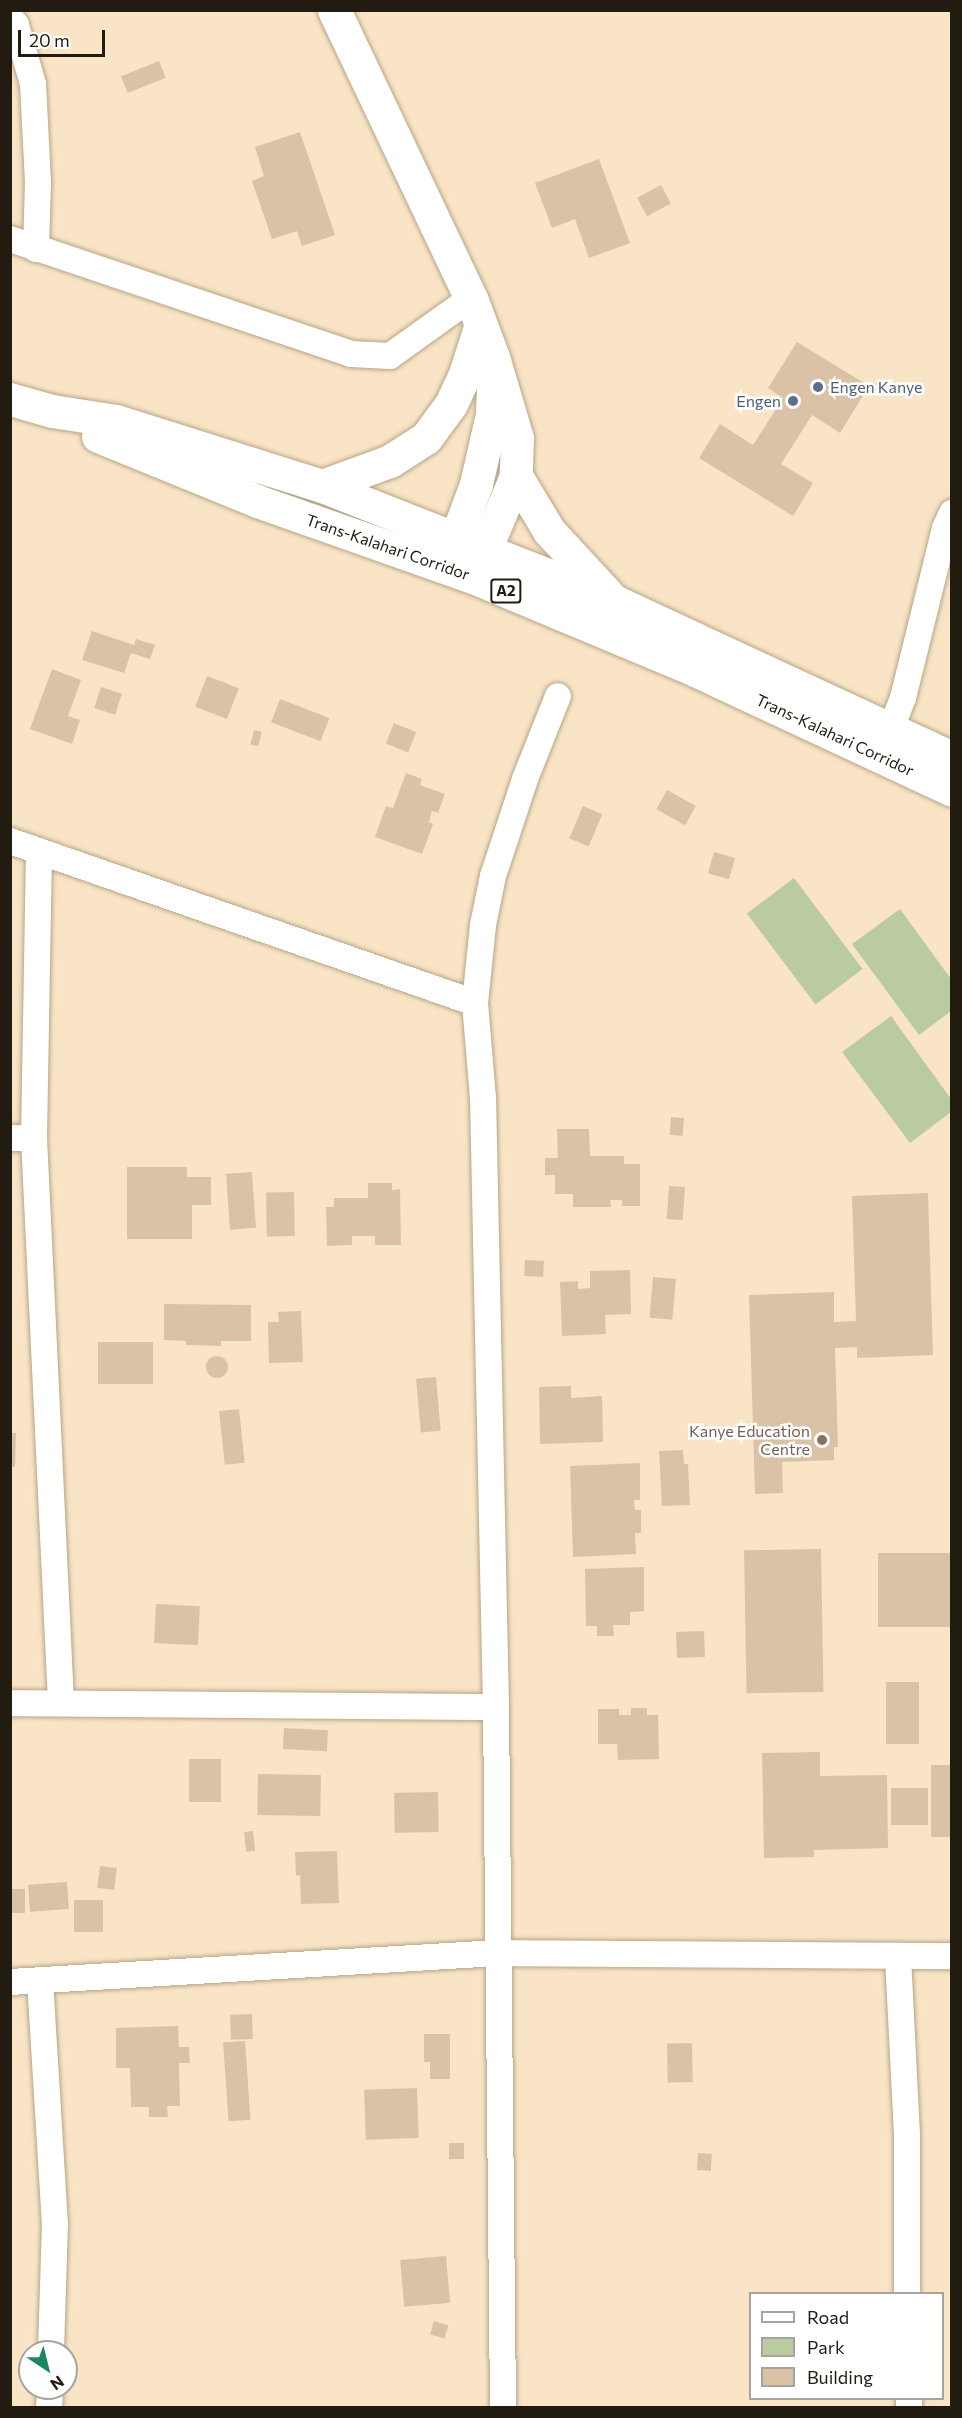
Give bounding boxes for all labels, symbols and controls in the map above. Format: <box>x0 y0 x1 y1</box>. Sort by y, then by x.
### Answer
scale bar <box>21 18 108 56</box>
text: 20 m <box>29 29 70 51</box>
place label: Engen Kanye <box>830 377 922 397</box>
marker: Engen Kanye <box>811 380 825 394</box>
place label: Engen <box>736 391 781 411</box>
marker: Engen <box>786 394 800 408</box>
street label: Trans-Kalahari Corridor <box>304 510 472 584</box>
road number: A2 <box>490 579 522 603</box>
street label: Trans-Kalahari Corridor <box>753 690 917 780</box>
place label: Kanye Education Centre <box>689 1421 810 1459</box>
marker: Kanye Education Centre <box>815 1433 829 1447</box>
legend <box>749 2292 944 2400</box>
text: Road <box>807 2306 849 2328</box>
text: Park <box>807 2336 845 2358</box>
north arrow <box>18 2340 78 2400</box>
text: Building <box>807 2366 873 2388</box>
text: N <box>47 2372 68 2395</box>

